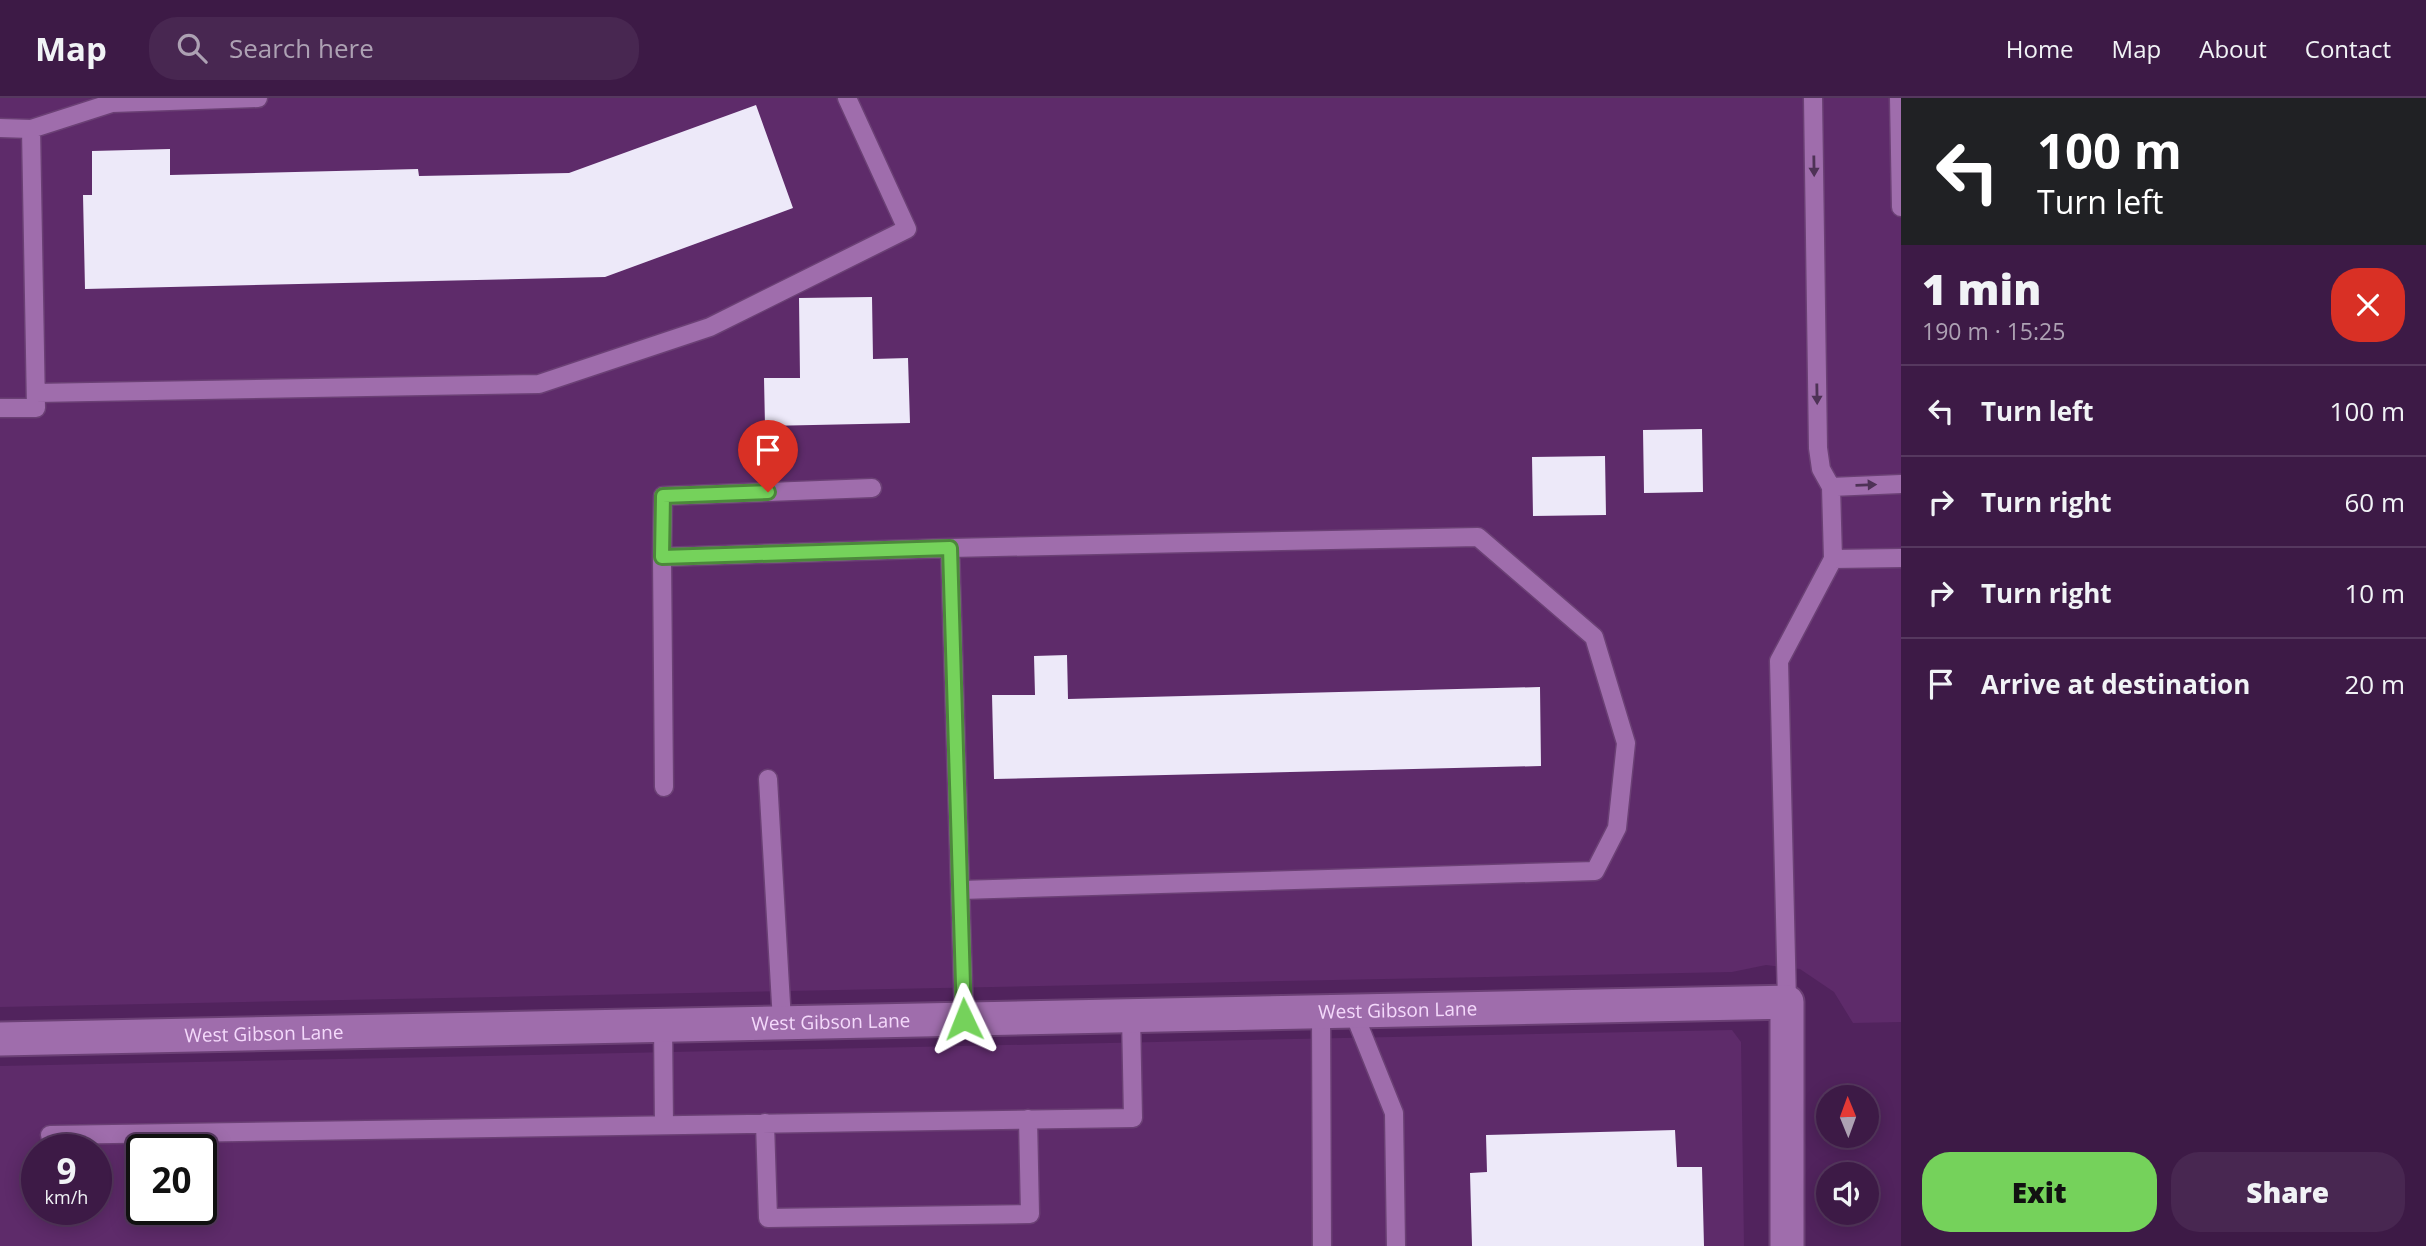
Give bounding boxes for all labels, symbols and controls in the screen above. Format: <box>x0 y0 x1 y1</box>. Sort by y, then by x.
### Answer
search box <box>149 17 639 80</box>
text: Map <box>35 26 107 71</box>
icon: search <box>173 29 211 67</box>
text: Search here <box>229 30 374 66</box>
text: Home <box>2006 32 2074 65</box>
text: Map <box>2112 32 2161 65</box>
text: About <box>2199 32 2267 65</box>
text: Contact <box>2305 32 2391 65</box>
text: 100 m <box>2037 117 2182 183</box>
icon: left <box>1922 126 2013 217</box>
one-way arrow <box>1808 155 1820 177</box>
text: Turn left <box>2037 180 2163 223</box>
text: 1 min <box>1922 260 2041 317</box>
button: close <box>2331 268 2405 342</box>
text: 190 m · 15:25 <box>1922 315 2065 347</box>
one-way arrow <box>1811 383 1823 405</box>
icon: left <box>1922 392 1960 430</box>
text: Turn left <box>1981 393 2093 429</box>
text: 100 m <box>2330 393 2405 429</box>
pin <box>738 420 798 492</box>
icon: arrive <box>749 431 787 469</box>
one-way arrow <box>1855 480 1877 491</box>
icon: right <box>1922 483 1960 521</box>
text: Turn right <box>1981 484 2112 520</box>
text: 60 m <box>2344 484 2405 520</box>
icon: right <box>1922 574 1960 612</box>
text: Turn right <box>1981 575 2112 611</box>
text: 10 m <box>2344 575 2405 611</box>
icon: arrive <box>1922 665 1960 703</box>
text: Arrive at destination <box>1981 666 2250 702</box>
text: 20 m <box>2344 666 2405 702</box>
position arrow <box>927 982 1001 1056</box>
street label: West Gibson Lane <box>1318 995 1478 1025</box>
street label: West Gibson Lane <box>751 1007 911 1036</box>
street label: West Gibson Lane <box>184 1019 344 1048</box>
north arrow <box>1816 1085 1880 1148</box>
map controls <box>1816 1085 1879 1225</box>
speed limit sign: 20 <box>126 1134 217 1225</box>
text: 9 <box>56 1147 77 1194</box>
button: Exit <box>1922 1152 2157 1232</box>
button: Share <box>2171 1152 2405 1232</box>
button: sound <box>1816 1162 1879 1225</box>
text: km/h <box>45 1185 88 1209</box>

